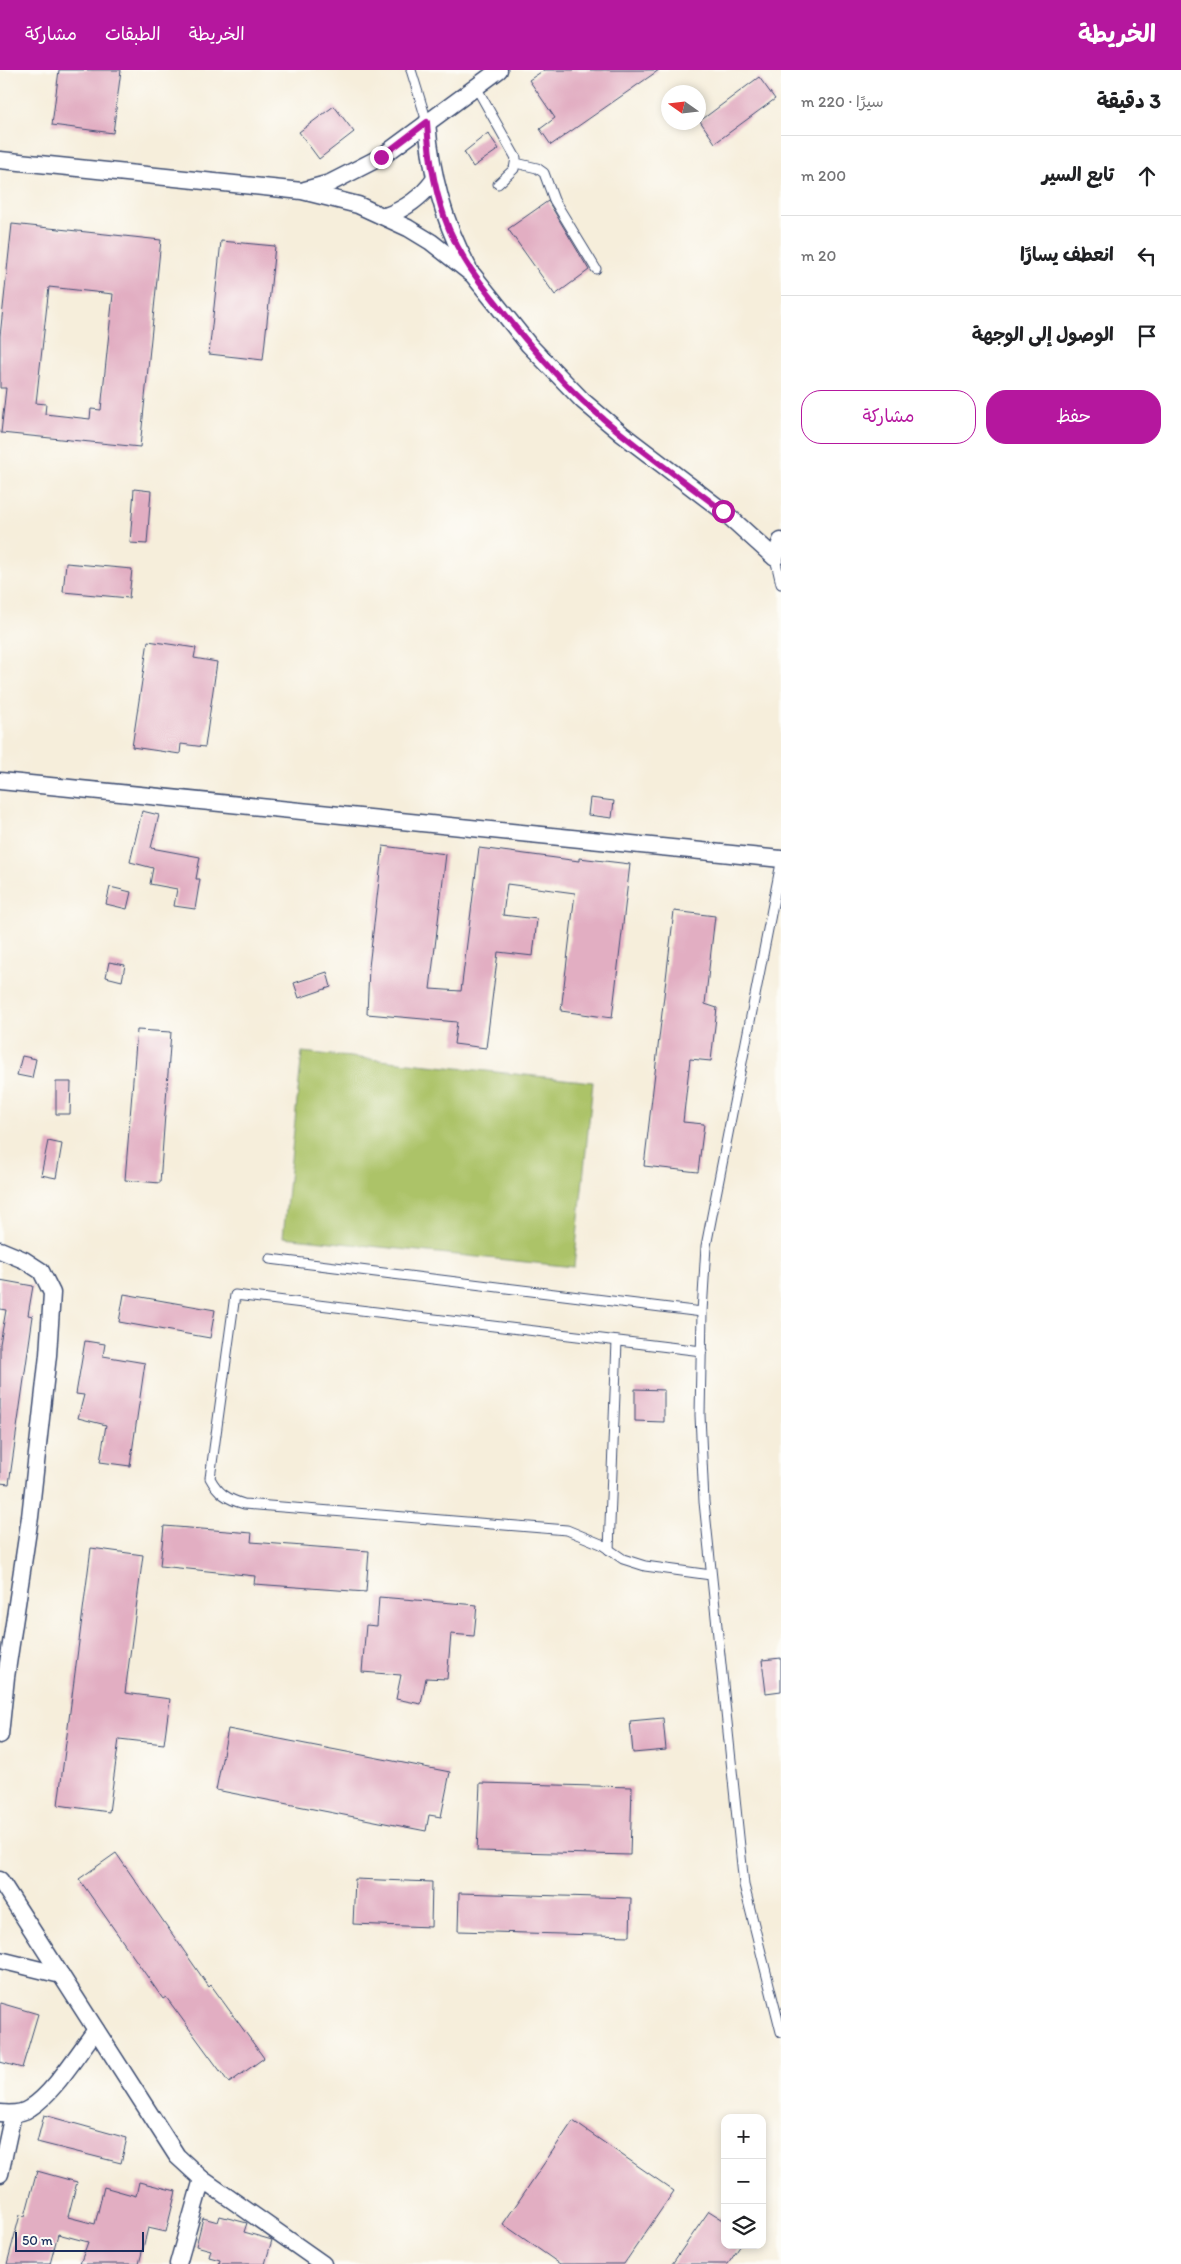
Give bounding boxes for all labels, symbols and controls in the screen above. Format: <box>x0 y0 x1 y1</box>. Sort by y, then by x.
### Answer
text: الخريطة <box>1078 19 1156 48</box>
text: مشاركة <box>25 23 77 45</box>
text: الطبقات <box>105 23 161 45</box>
text: الخريطة <box>189 23 245 45</box>
north arrow <box>661 85 706 130</box>
text: 3 دقيقة <box>1096 88 1161 113</box>
text: سيرًا · 220 m <box>801 92 884 111</box>
route end <box>370 146 393 169</box>
icon: ahead <box>1133 162 1161 190</box>
text: تابع السير <box>1042 163 1114 186</box>
text: 200 m <box>801 166 846 185</box>
icon: left <box>1133 242 1161 270</box>
text: انعطف يسارًا <box>1020 243 1114 266</box>
text: 20 m <box>801 246 836 265</box>
icon: arrive <box>1133 322 1161 350</box>
text: الوصول إلى الوجهة <box>972 323 1114 346</box>
button: مشاركة <box>801 390 976 444</box>
button: حفظ <box>986 390 1161 444</box>
route start <box>712 500 735 523</box>
map controls <box>721 2114 766 2249</box>
button: + <box>721 2114 766 2159</box>
button: − <box>721 2159 766 2204</box>
button: layers <box>721 2204 766 2249</box>
scale bar <box>15 2229 144 2252</box>
text: 50 m <box>22 2232 53 2249</box>

